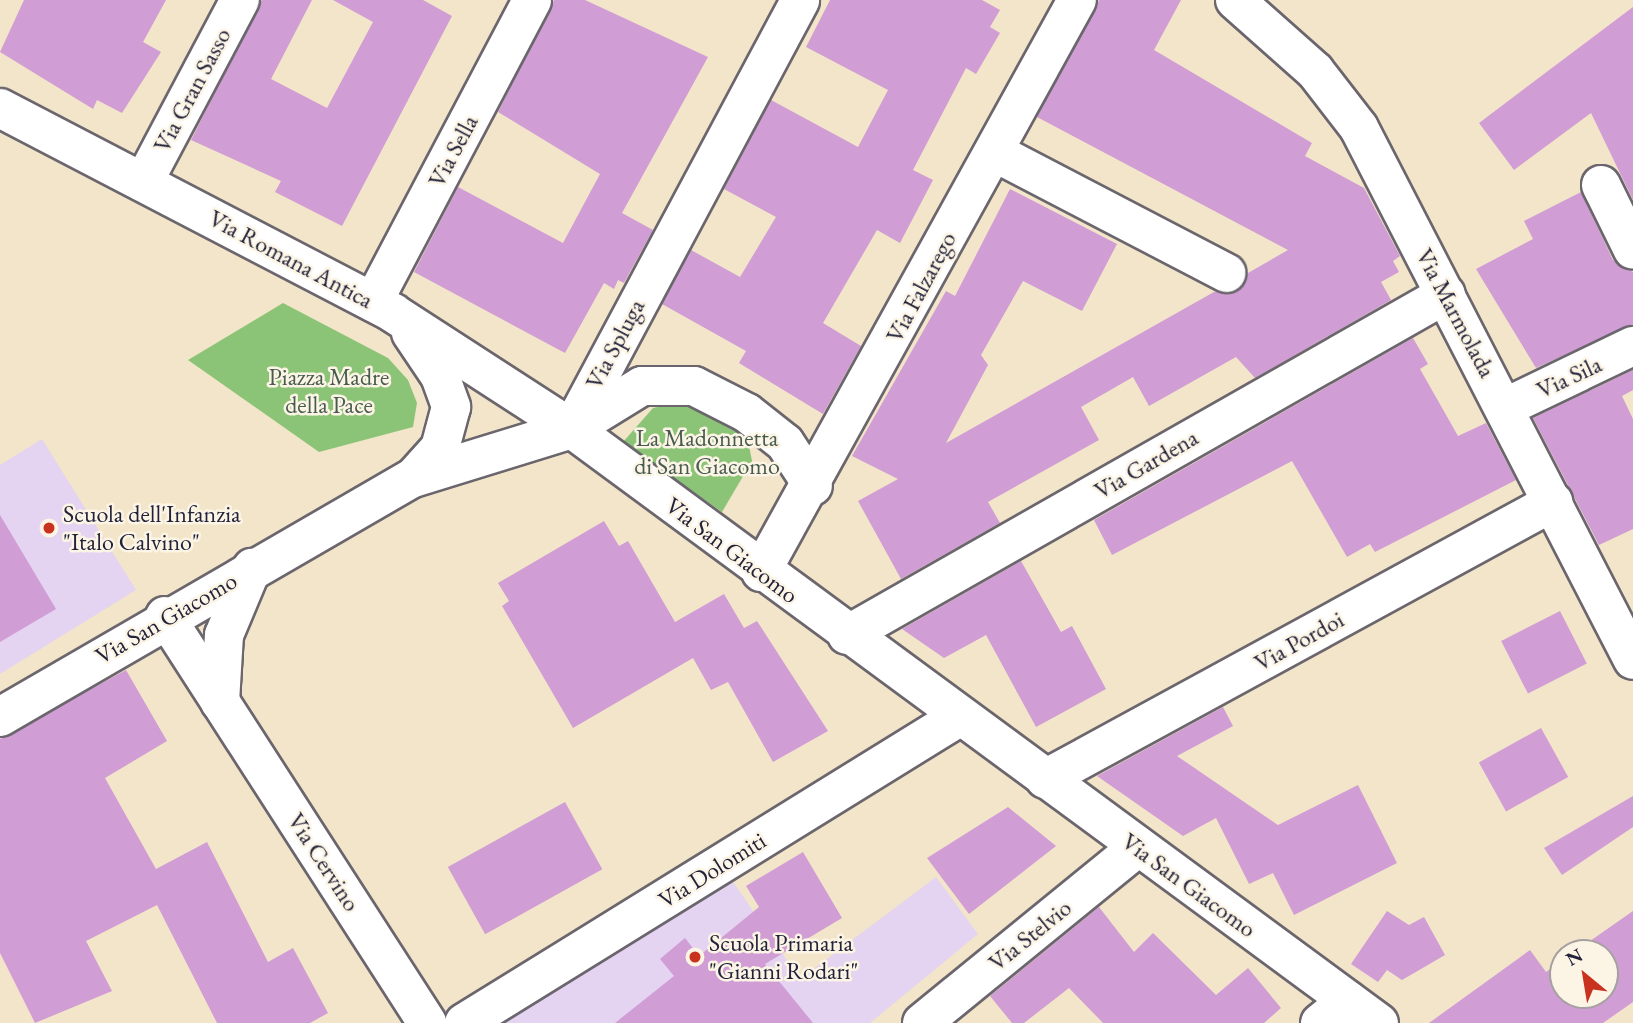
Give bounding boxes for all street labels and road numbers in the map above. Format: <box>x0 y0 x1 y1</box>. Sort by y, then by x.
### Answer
street label: Via Gran Sasso <box>147 23 237 157</box>
street label: Via Sella <box>422 110 484 192</box>
street label: Via Romana Antica <box>204 204 378 314</box>
street label: Via Falzarego <box>880 227 962 347</box>
street label: Via Marmolada <box>1410 244 1502 382</box>
street label: Via Spluga <box>579 294 651 394</box>
street label: Via Sila <box>1532 350 1606 404</box>
street label: Via Gardena <box>1089 423 1203 505</box>
street label: Via San Giacomo <box>660 491 804 609</box>
street label: Via San Giacomo <box>90 566 242 670</box>
street label: Via Pordoi <box>1249 605 1349 677</box>
street label: Via Cervino <box>282 808 366 916</box>
street label: Via Dolomiti <box>653 826 771 914</box>
street label: Via San Giacomo <box>1116 827 1262 943</box>
street label: Via Stelvio <box>983 893 1077 977</box>

